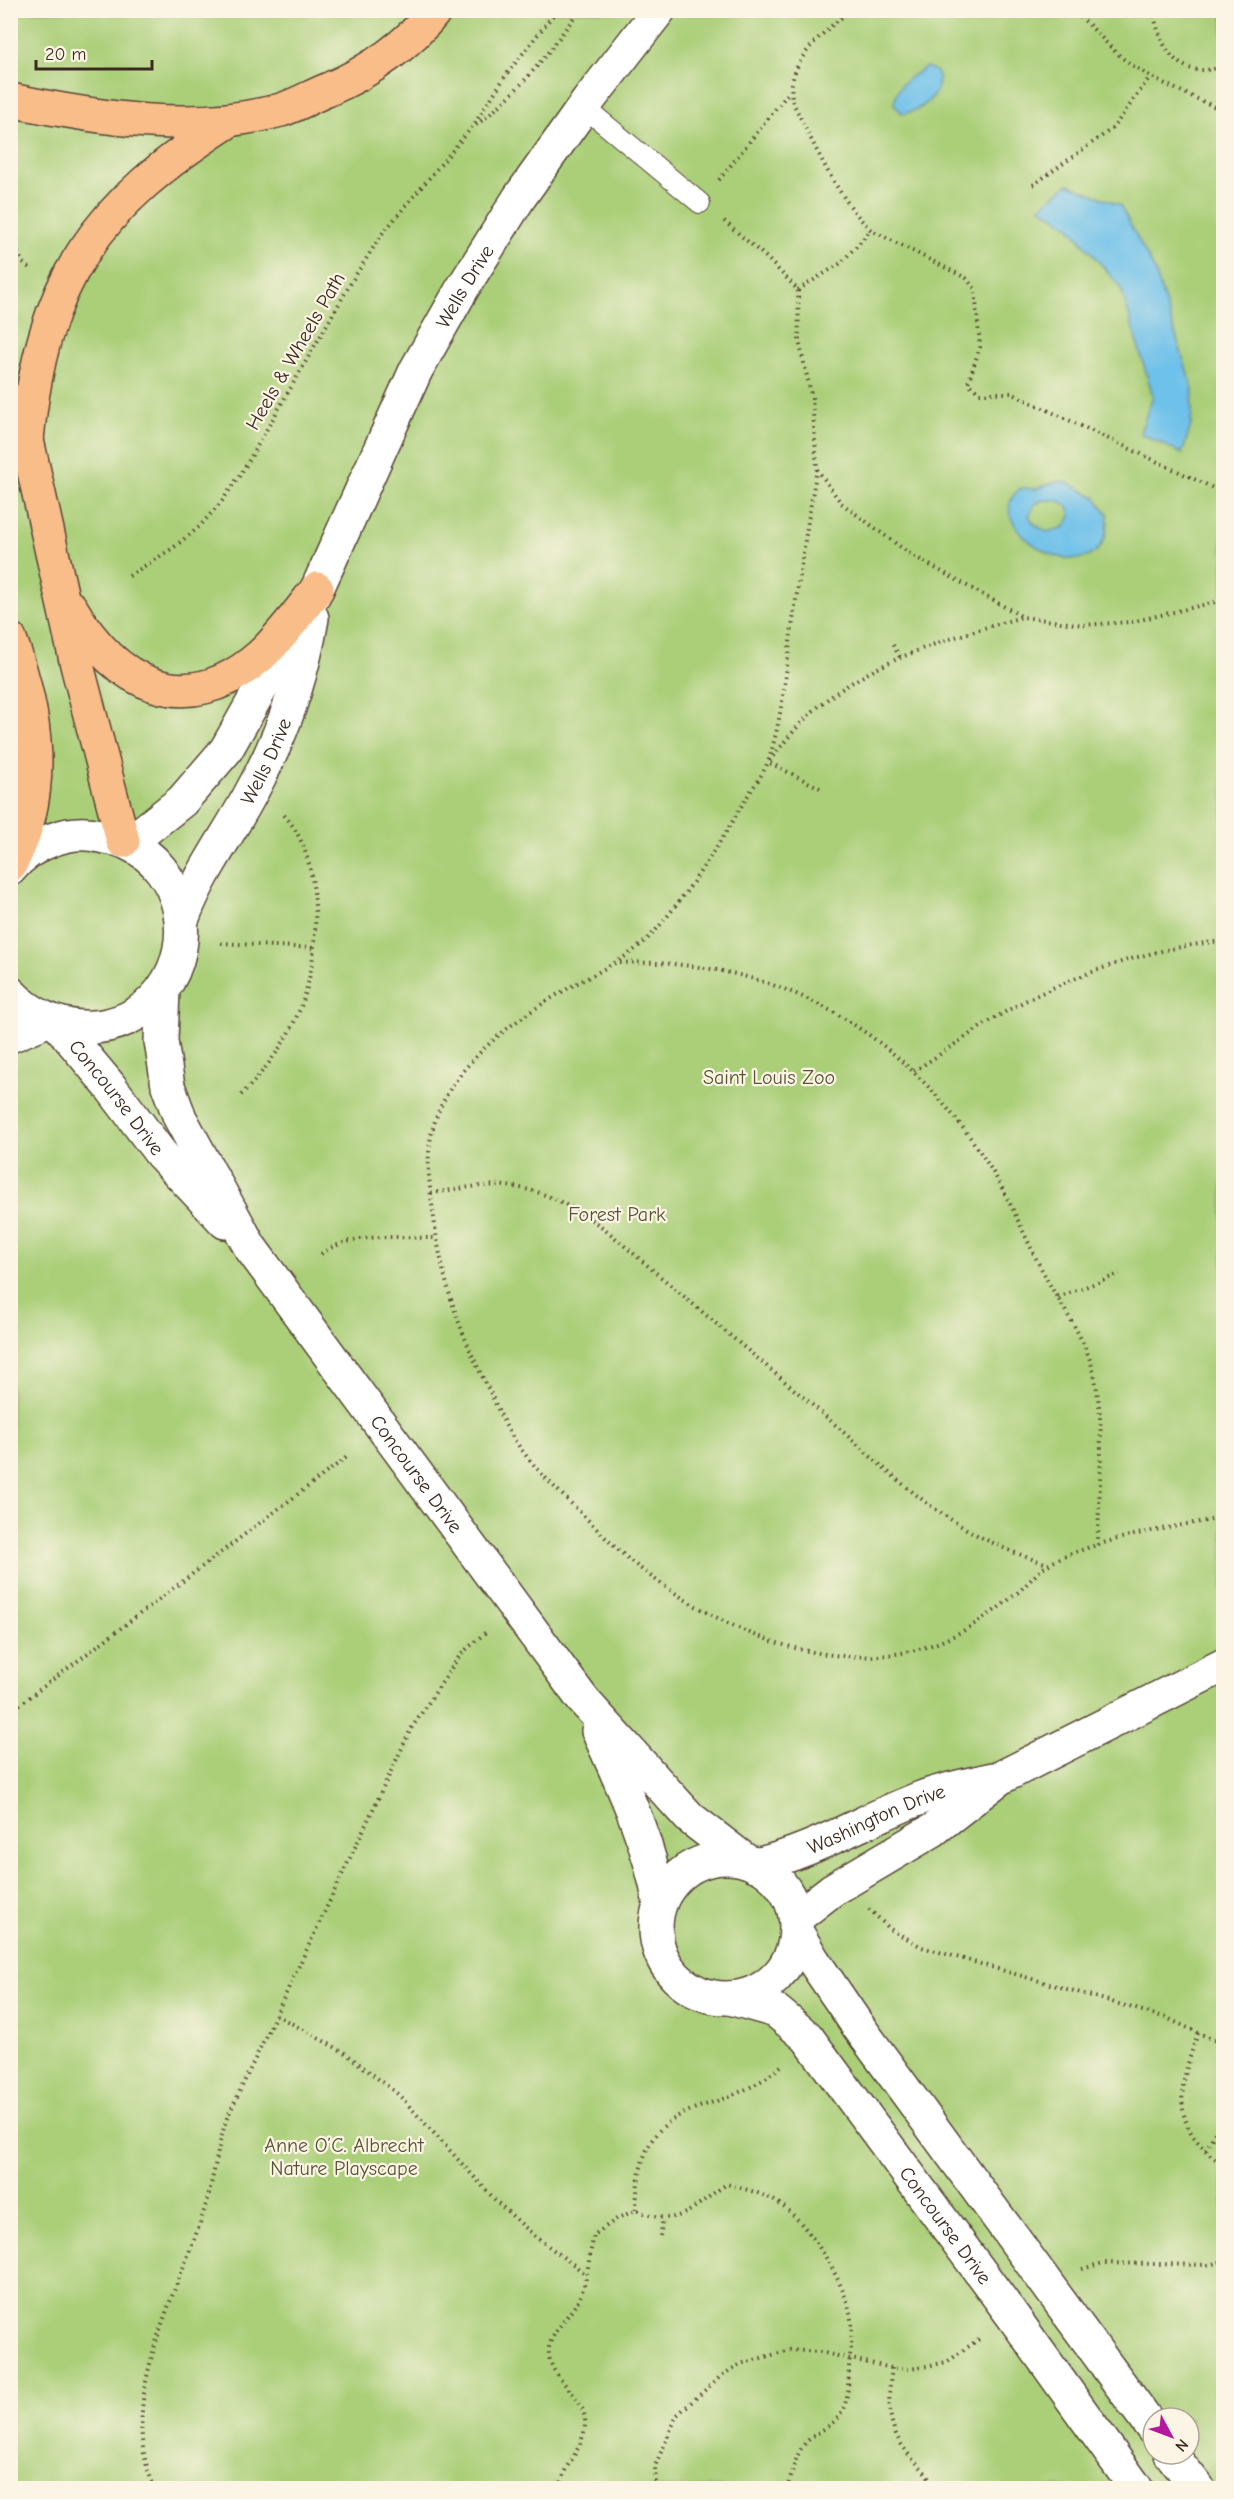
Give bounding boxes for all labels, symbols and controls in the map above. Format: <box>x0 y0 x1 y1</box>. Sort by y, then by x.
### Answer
scale bar <box>36 33 152 71</box>
text: 20 m <box>45 44 86 65</box>
street label: Wells Drive <box>431 241 499 332</box>
street label: Heels & Wheels Path <box>241 268 350 434</box>
street label: Wells Drive <box>236 715 296 809</box>
street label: Concourse Drive <box>64 1035 169 1160</box>
park label: Saint Louis Zoo <box>703 1066 835 1089</box>
park label: Forest Park <box>568 1203 666 1226</box>
street label: Concourse Drive <box>365 1411 467 1537</box>
street label: Washington Drive <box>804 1780 948 1859</box>
park label: Anne O’C. Albrecht Nature Playscape <box>264 2134 425 2180</box>
street label: Concourse Drive <box>894 2162 996 2289</box>
north arrow <box>1141 2406 1201 2466</box>
text: N <box>1171 2435 1192 2455</box>

